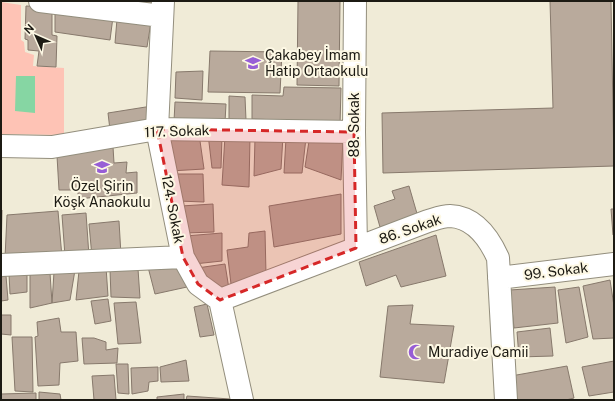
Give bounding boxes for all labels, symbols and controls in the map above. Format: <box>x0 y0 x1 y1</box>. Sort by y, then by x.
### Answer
north arrow <box>16 16 56 56</box>
text: N <box>22 22 36 36</box>
place label: Çakabey İmam Hatip Ortaokulu <box>265 45 368 79</box>
school or university icon: Çakabey İmam Hatip Ortaokulu <box>244 54 262 72</box>
street label: 88. Sokak <box>346 92 362 158</box>
street label: 117. Sokak <box>144 122 210 140</box>
school or university icon: Özel Şirin Köşk Anaokulu <box>93 158 111 176</box>
street label: 124. Sokak <box>158 173 188 245</box>
place label: Özel Şirin Köşk Anaokulu <box>53 176 151 210</box>
street label: 86. Sokak <box>377 211 443 247</box>
street label: 99. Sokak <box>523 259 589 283</box>
mosque icon: Muradiye Camii <box>407 343 425 361</box>
place label: Muradiye Camii <box>428 344 529 360</box>

